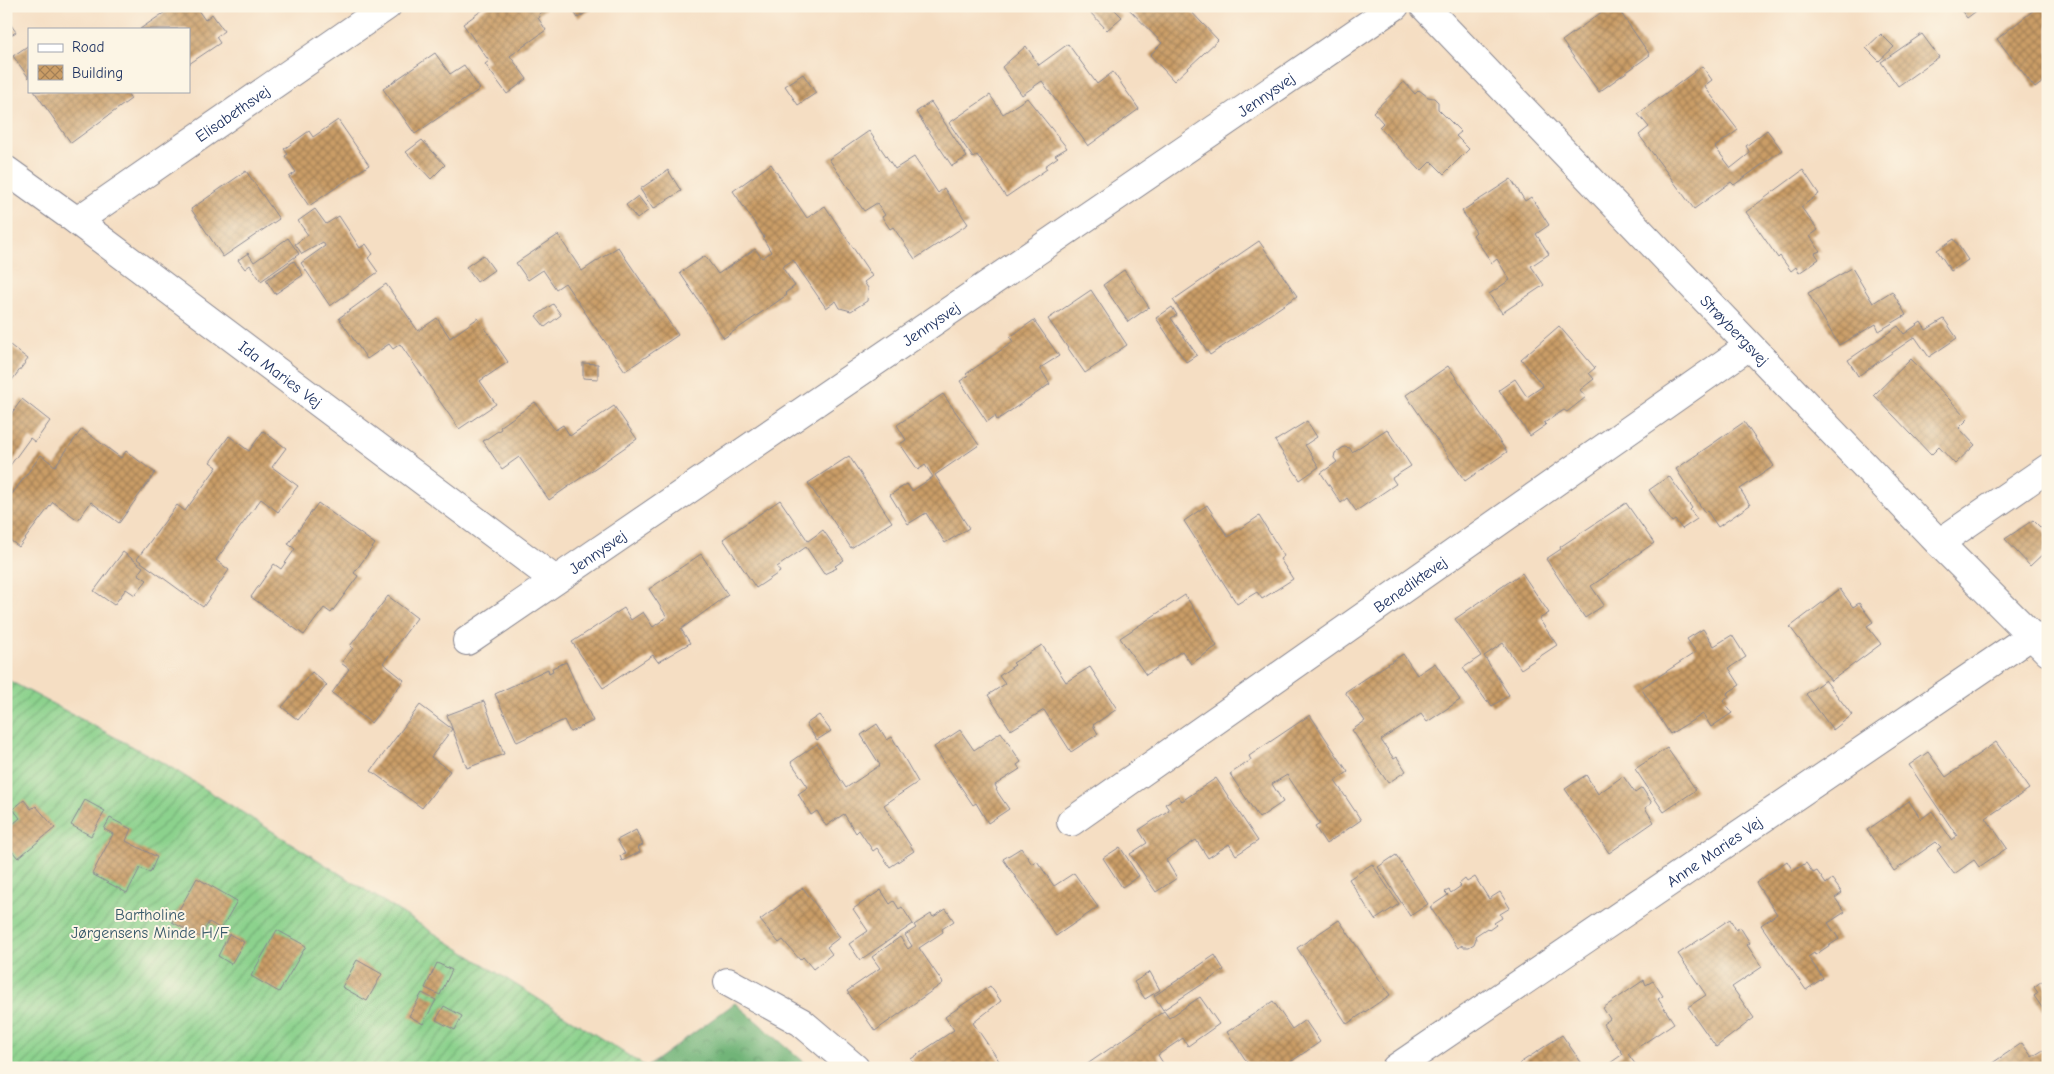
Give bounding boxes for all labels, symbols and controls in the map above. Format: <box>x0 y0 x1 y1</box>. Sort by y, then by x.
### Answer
legend <box>28 28 190 92</box>
text: Road <box>72 38 104 56</box>
text: Building <box>72 64 123 82</box>
street label: Jennysvej <box>1235 69 1298 121</box>
street label: Elisabethsvej <box>192 82 273 146</box>
street label: Strøybergsvej <box>1696 292 1772 370</box>
street label: Jennysvej <box>899 299 963 350</box>
street label: Ida Maries Vej <box>235 338 325 412</box>
street label: Jennysvej <box>566 527 630 578</box>
street label: Benediktevej <box>1370 553 1450 617</box>
street label: Anne Maries Vej <box>1664 813 1766 891</box>
park label: Bartholine Jørgensens Minde H/F <box>71 906 230 942</box>

